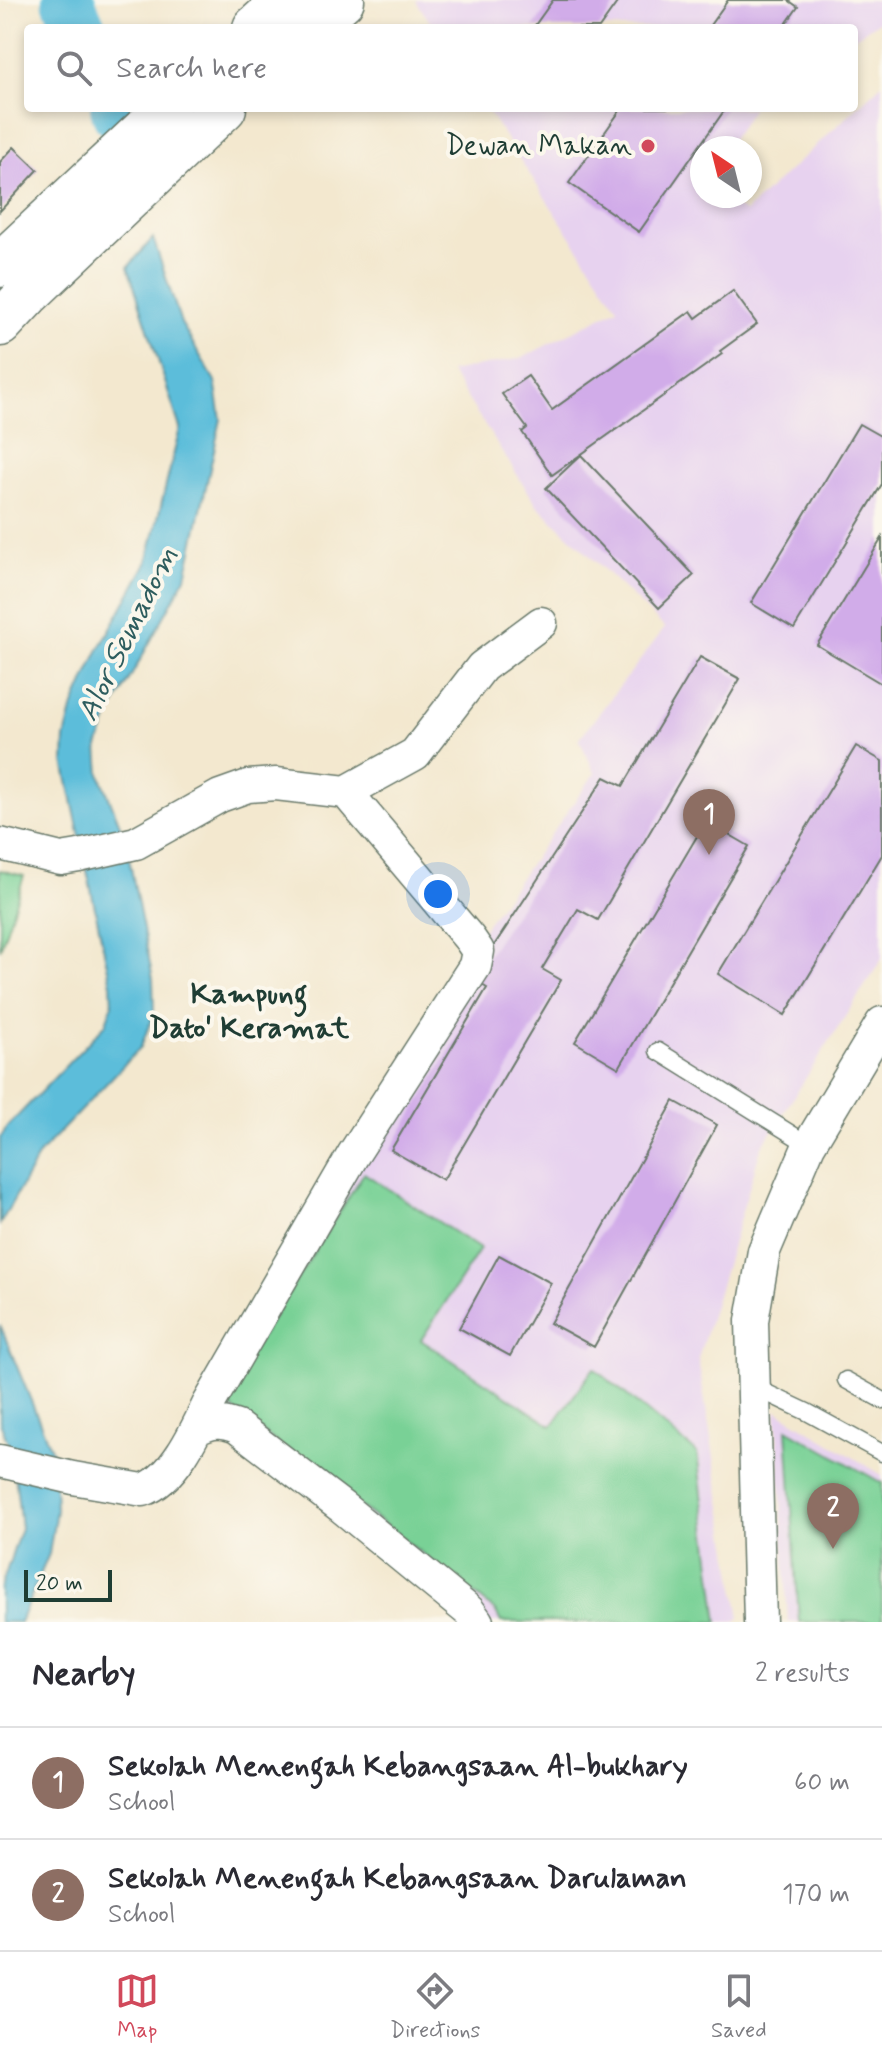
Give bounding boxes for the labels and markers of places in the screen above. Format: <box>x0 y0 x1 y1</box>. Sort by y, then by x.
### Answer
place label: Dewan Makan <box>446 128 632 165</box>
marker: Dewan Makan <box>639 137 657 155</box>
pin: 1 <box>683 789 735 855</box>
pin: 2 <box>807 1483 859 1549</box>

